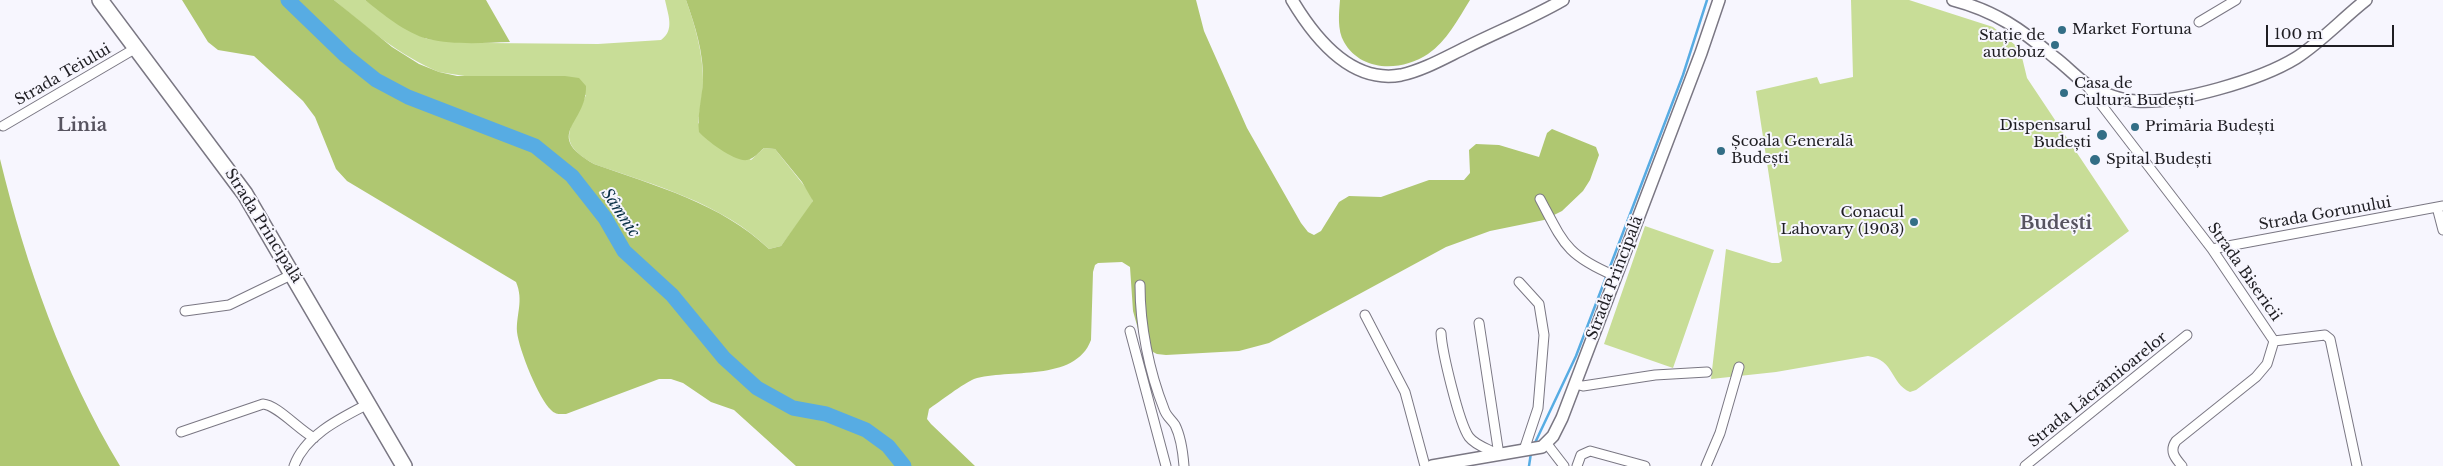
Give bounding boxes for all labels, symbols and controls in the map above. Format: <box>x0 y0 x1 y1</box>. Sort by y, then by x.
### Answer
scale bar <box>2268 15 2396 47</box>
place label: Market Fortuna <box>2072 21 2192 39</box>
marker: Market Fortuna <box>2056 24 2068 36</box>
text: 100 m <box>2274 24 2323 43</box>
place label: Stație de autobuz <box>1979 27 2045 62</box>
marker: Stație de autobuz <box>2049 39 2061 51</box>
street label: Strada Teiului <box>12 40 114 110</box>
place label: Casa de Cultură Budești <box>2074 75 2194 110</box>
marker: Casa de Cultură Budești <box>2058 87 2070 99</box>
district label: Linia <box>57 115 107 137</box>
place label: Dispensarul Budești <box>2000 117 2091 152</box>
place label: Primăria Budești <box>2145 118 2275 136</box>
marker: Primăria Budești <box>2129 121 2141 133</box>
marker: Dispensarul Budești <box>2095 128 2109 142</box>
place label: Școala Generală Budești <box>1731 133 1854 168</box>
marker: Școala Generală Budești <box>1715 145 1727 157</box>
place label: Spital Budești <box>2106 151 2212 169</box>
marker: Spital Budești <box>2088 153 2102 167</box>
street label: Strada Principală <box>221 166 305 286</box>
water label: Sâmnic <box>597 185 643 241</box>
street label: Strada Gorunului <box>2257 194 2393 234</box>
place label: Conacul Lahovary (1903) <box>1781 204 1904 239</box>
district label: Budești <box>2020 213 2092 235</box>
street label: Strada Principală <box>1583 214 1647 342</box>
marker: Conacul Lahovary (1903) <box>1908 216 1920 228</box>
street label: Strada Bisericii <box>2203 219 2285 325</box>
street label: Strada Lăcrămioarelor <box>2025 329 2171 451</box>

